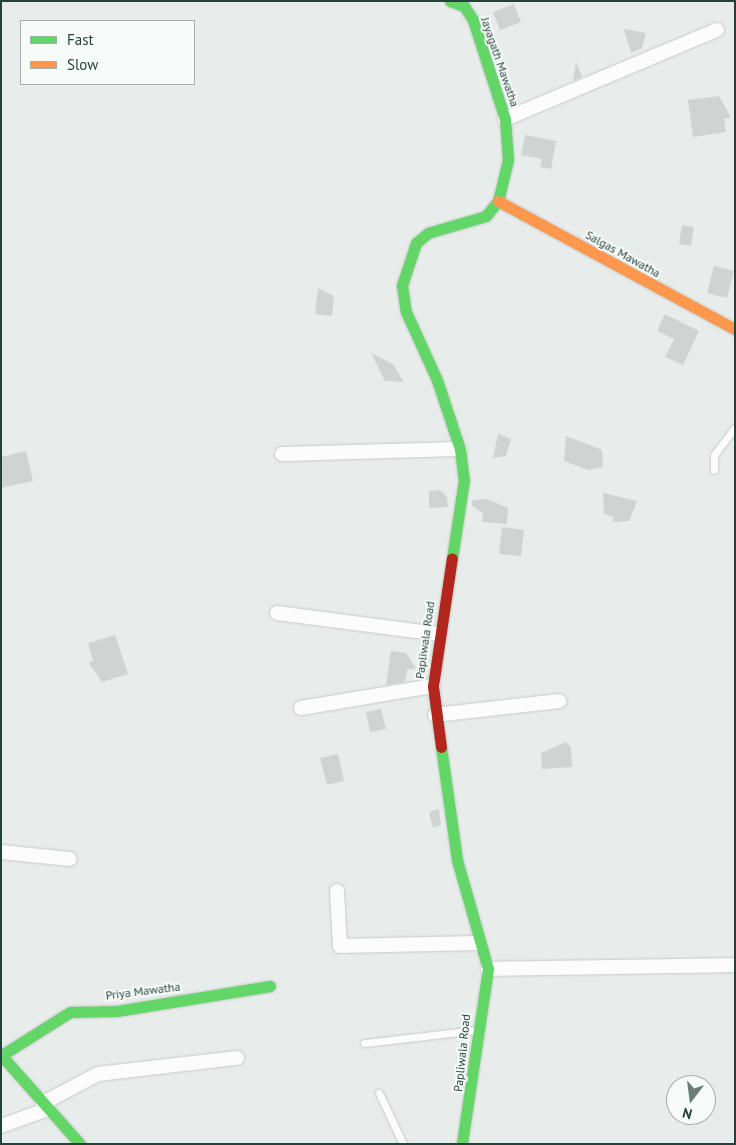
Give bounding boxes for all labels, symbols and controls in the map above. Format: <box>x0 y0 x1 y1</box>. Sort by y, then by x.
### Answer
street label: Jayagath Mawatha <box>478 15 522 109</box>
legend <box>20 20 195 85</box>
text: Fast <box>67 30 94 49</box>
text: Slow <box>67 55 98 74</box>
street label: Salgas Mawatha <box>583 228 663 280</box>
street label: Papliwala Road <box>412 600 438 680</box>
street label: Priya Mawatha <box>105 979 181 1003</box>
street label: Papliwala Road <box>451 1013 473 1093</box>
north arrow <box>666 1075 716 1125</box>
text: N <box>681 1104 694 1123</box>

